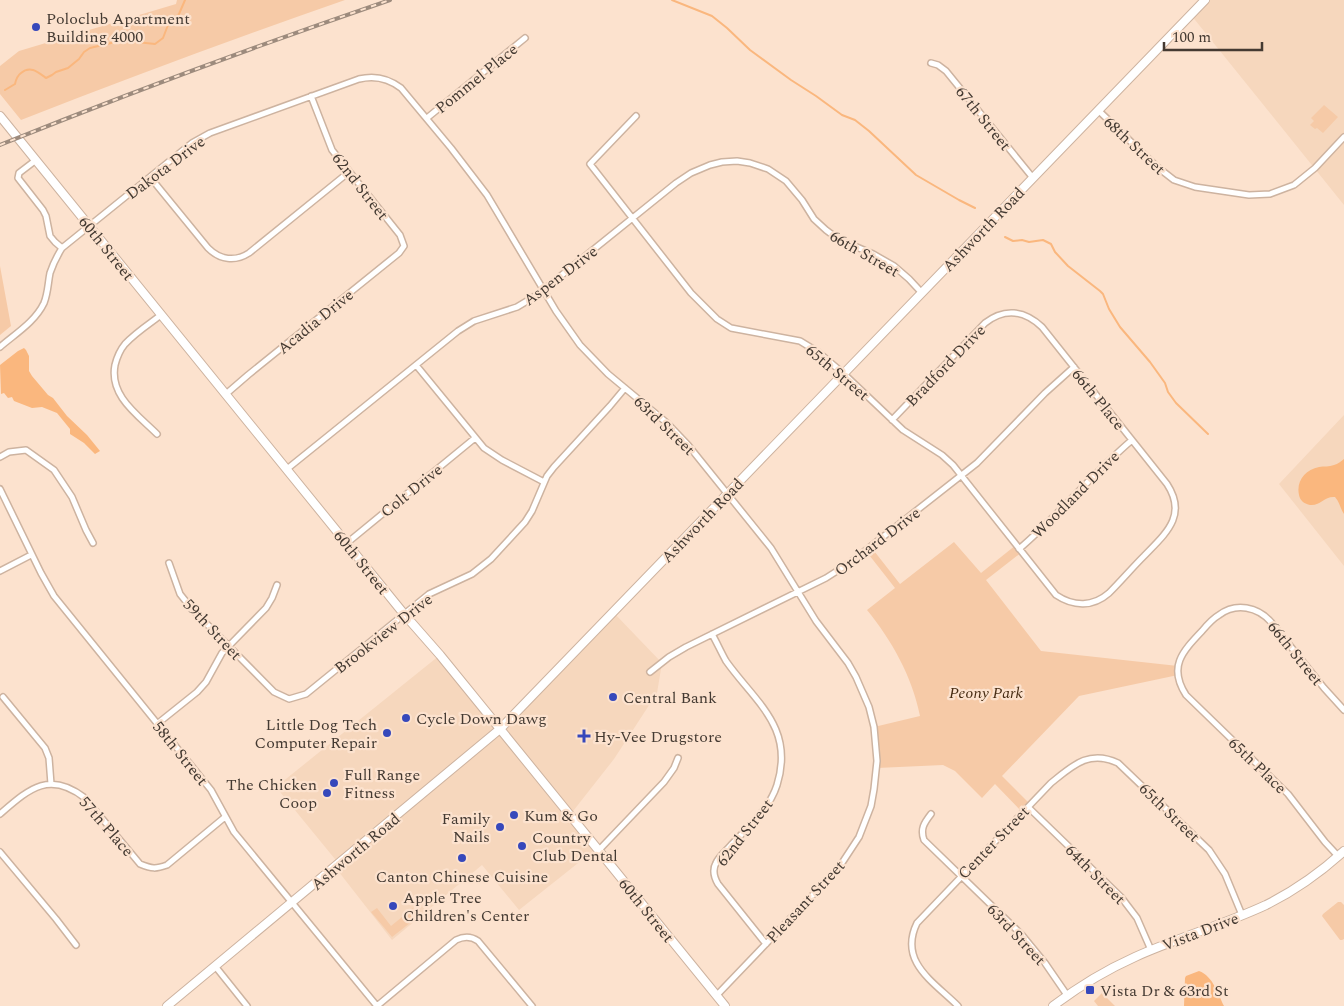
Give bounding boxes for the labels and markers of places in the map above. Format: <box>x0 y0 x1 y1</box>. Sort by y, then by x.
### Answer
place label: Poloclub Apartment Building 4000 <box>46 7 190 49</box>
marker: Poloclub Apartment Building 4000 <box>30 21 42 33</box>
place label: Central Bank <box>623 686 717 710</box>
marker: Central Bank <box>607 691 619 703</box>
place label: Cycle Down Dawg <box>416 707 547 731</box>
marker: Cycle Down Dawg <box>400 712 412 724</box>
place label: Little Dog Tech Computer Repair <box>255 713 377 755</box>
place label: Hy-Vee Drugstore <box>594 725 722 749</box>
marker: Little Dog Tech Computer Repair <box>381 727 393 739</box>
marker: Hy-Vee Drugstore <box>578 730 590 742</box>
place label: Full Range Fitness <box>344 763 420 805</box>
place label: The Chicken Coop <box>226 773 317 815</box>
marker: Full Range Fitness <box>328 777 340 789</box>
marker: The Chicken Coop <box>321 787 333 799</box>
place label: Kum & Go <box>524 804 598 828</box>
place label: Family Nails <box>442 807 491 849</box>
marker: Kum & Go <box>508 809 520 821</box>
marker: Family Nails <box>494 821 506 833</box>
place label: Country Club Dental <box>532 826 618 868</box>
marker: Country Club Dental <box>516 840 528 852</box>
marker: Canton Chinese Cuisine <box>456 852 468 864</box>
place label: Canton Chinese Cuisine <box>376 865 548 889</box>
place label: Apple Tree Children's Center <box>403 886 529 928</box>
marker: Apple Tree Children's Center <box>387 900 399 912</box>
place label: Vista Dr & 63rd St <box>1100 979 1229 1003</box>
marker: Vista Dr & 63rd St <box>1084 984 1096 996</box>

